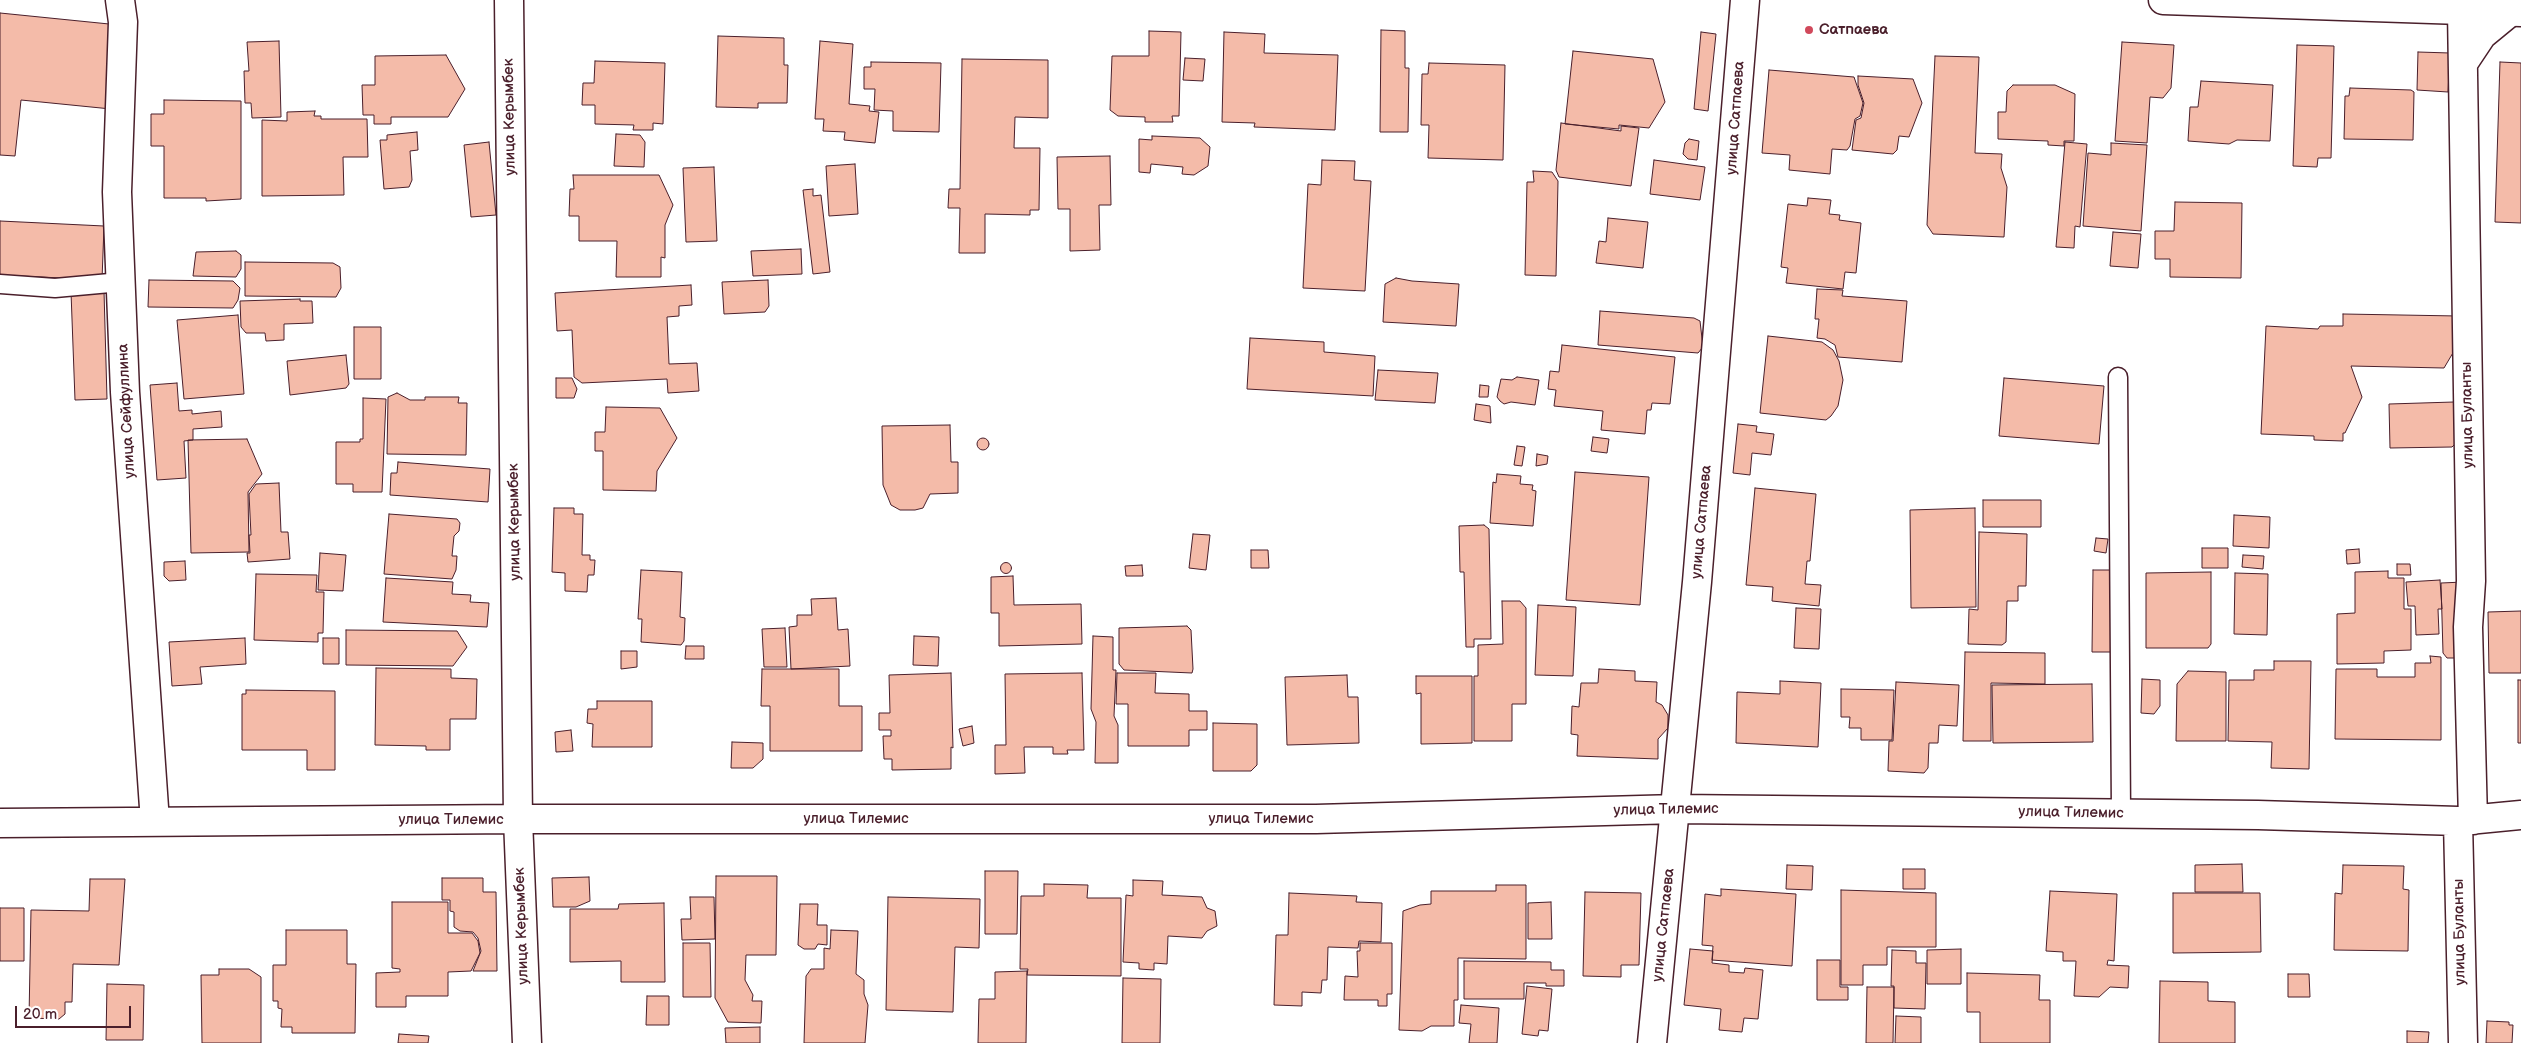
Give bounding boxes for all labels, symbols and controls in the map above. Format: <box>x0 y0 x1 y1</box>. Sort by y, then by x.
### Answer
place label: Сатпаева <box>1819 21 1888 39</box>
marker: Сатпаева <box>1803 24 1815 36</box>
street label: улица Керымбек <box>500 58 520 176</box>
street label: улица Сатпаева <box>1723 60 1749 176</box>
street label: улица Сейфуллина <box>114 343 140 479</box>
street label: улица Буланты <box>2458 362 2478 468</box>
street label: улица Керымбек <box>505 463 525 581</box>
street label: улица Сатпаева <box>1688 464 1716 580</box>
street label: улица Тилемис <box>1613 800 1719 820</box>
street label: улица Тилемис <box>2018 803 2124 823</box>
street label: улица Тилемис <box>803 810 909 828</box>
street label: улица Тилемис <box>1208 810 1314 828</box>
street label: улица Тилемис <box>398 811 504 829</box>
street label: улица Керымбек <box>511 867 533 985</box>
street label: улица Сатпаева <box>1649 867 1679 983</box>
street label: улица Буланты <box>2450 879 2470 985</box>
scale bar <box>18 996 134 1028</box>
text: 20 m <box>23 1005 57 1024</box>

